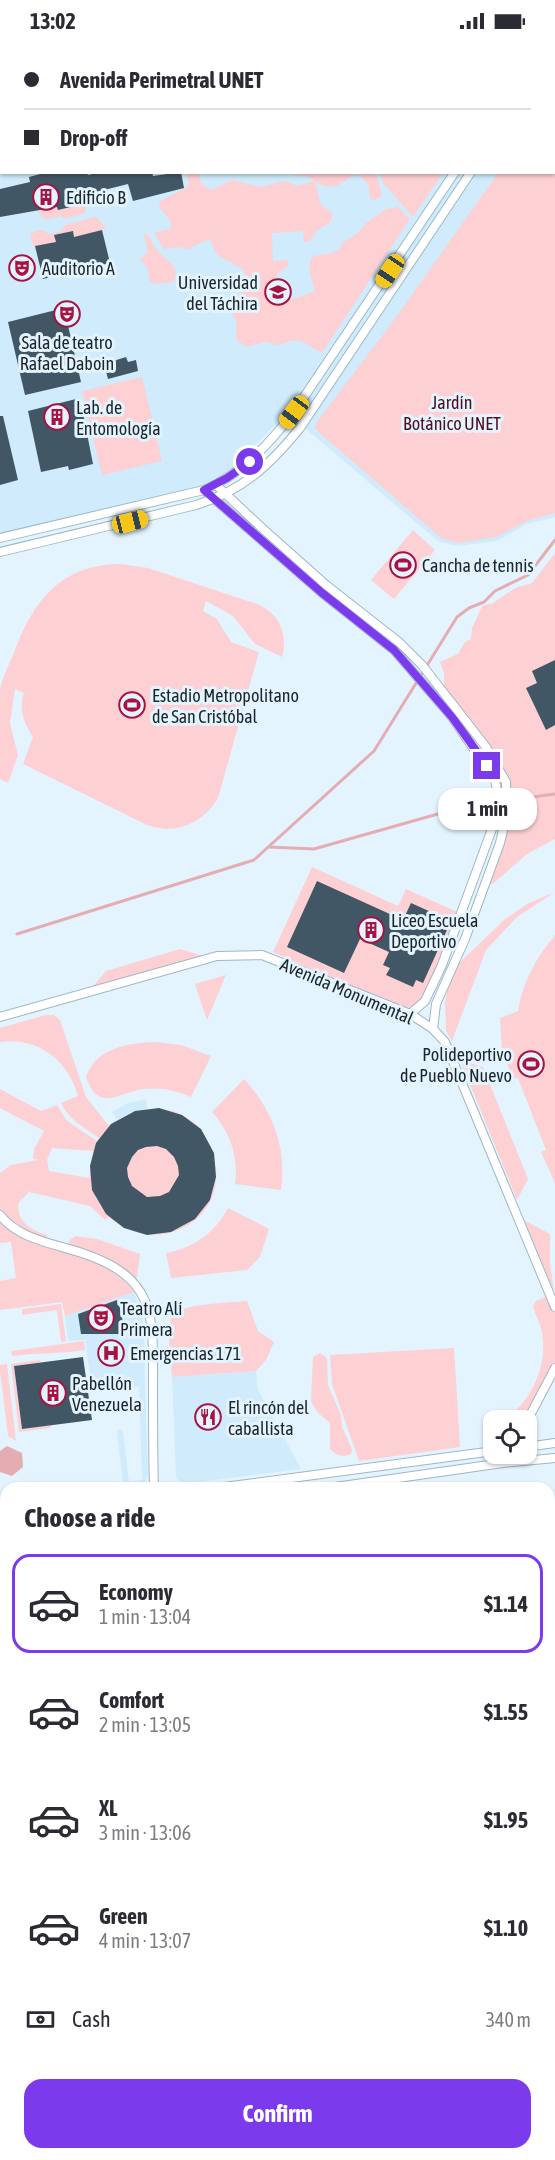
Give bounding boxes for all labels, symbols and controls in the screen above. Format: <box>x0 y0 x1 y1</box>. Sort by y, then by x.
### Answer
text: 13:02 <box>30 8 76 34</box>
text: Avenida Perimetral UNET <box>60 67 263 93</box>
text: Drop-off <box>60 125 127 151</box>
building icon: Edificio B <box>31 182 61 212</box>
place label: Edificio B <box>66 187 126 208</box>
car <box>372 251 408 291</box>
theatre icon: Auditorio A <box>7 253 37 283</box>
place label: Auditorio A <box>42 258 115 279</box>
place label: Universidad del Táchira <box>178 272 258 314</box>
school or university icon: Universidad del Táchira <box>263 277 293 307</box>
theatre icon: Sala de teatro Rafael Daboin <box>52 299 82 329</box>
place label: Sala de teatro Rafael Daboin <box>20 332 114 374</box>
car <box>276 392 312 432</box>
park label: Jardín Botánico UNET <box>403 392 501 434</box>
place label: Lab. de Entomología <box>76 397 161 439</box>
building icon: Lab. de Entomología <box>42 402 72 432</box>
route start <box>236 448 263 475</box>
car <box>110 509 150 535</box>
sports icon: Cancha de tennis <box>388 550 418 580</box>
place label: Cancha de tennis <box>422 555 534 576</box>
place label: Estadio Metropolitano de San Cristóbal <box>152 685 299 727</box>
sports icon: Estadio Metropolitano de San Cristóbal <box>117 690 147 720</box>
route end <box>473 752 500 779</box>
callout: 1 min <box>438 787 536 829</box>
text: 1 min <box>467 797 508 820</box>
place label: Liceo Escuela Deportivo <box>391 910 478 952</box>
building icon: Liceo Escuela Deportivo <box>356 915 386 945</box>
street label: Avenida Monumental <box>277 953 417 1029</box>
place label: Polideportivo de Pueblo Nuevo <box>400 1044 512 1086</box>
sports icon: Polideportivo de Pueblo Nuevo <box>516 1049 546 1079</box>
place label: Teatro Alí Primera <box>120 1298 183 1340</box>
theatre icon: Teatro Alí Primera <box>86 1303 116 1333</box>
hospital icon: Emergencias 171 <box>96 1338 126 1368</box>
place label: Emergencias 171 <box>130 1343 241 1364</box>
place label: Pabellón Venezuela <box>72 1373 142 1415</box>
building icon: Pabellón Venezuela <box>38 1378 68 1408</box>
place label: El rincón del caballista <box>228 1397 309 1439</box>
restaurant icon: El rincón del caballista <box>193 1402 223 1432</box>
map controls <box>483 1410 537 1464</box>
button: locate <box>483 1410 537 1464</box>
text: Choose a ride <box>24 1502 156 1533</box>
icon: car <box>27 1577 81 1631</box>
text: Economy <box>99 1579 173 1605</box>
text: $1.14 <box>484 1591 528 1617</box>
text: 1 min · 13:04 <box>99 1605 191 1628</box>
icon: car <box>27 1685 81 1739</box>
text: Comfort <box>99 1687 164 1713</box>
text: $1.55 <box>484 1699 528 1725</box>
text: 2 min · 13:05 <box>99 1713 191 1736</box>
icon: car <box>27 1793 81 1847</box>
text: XL <box>99 1795 117 1821</box>
text: $1.95 <box>484 1807 528 1833</box>
text: 3 min · 13:06 <box>99 1821 191 1844</box>
icon: car <box>27 1901 81 1955</box>
text: Green <box>99 1903 148 1929</box>
text: $1.10 <box>484 1915 528 1941</box>
text: 4 min · 13:07 <box>99 1929 191 1952</box>
icon: cash <box>24 2003 57 2036</box>
text: Cash <box>72 2006 111 2032</box>
text: 340 m <box>486 2008 531 2031</box>
button: Confirm <box>24 2079 531 2148</box>

